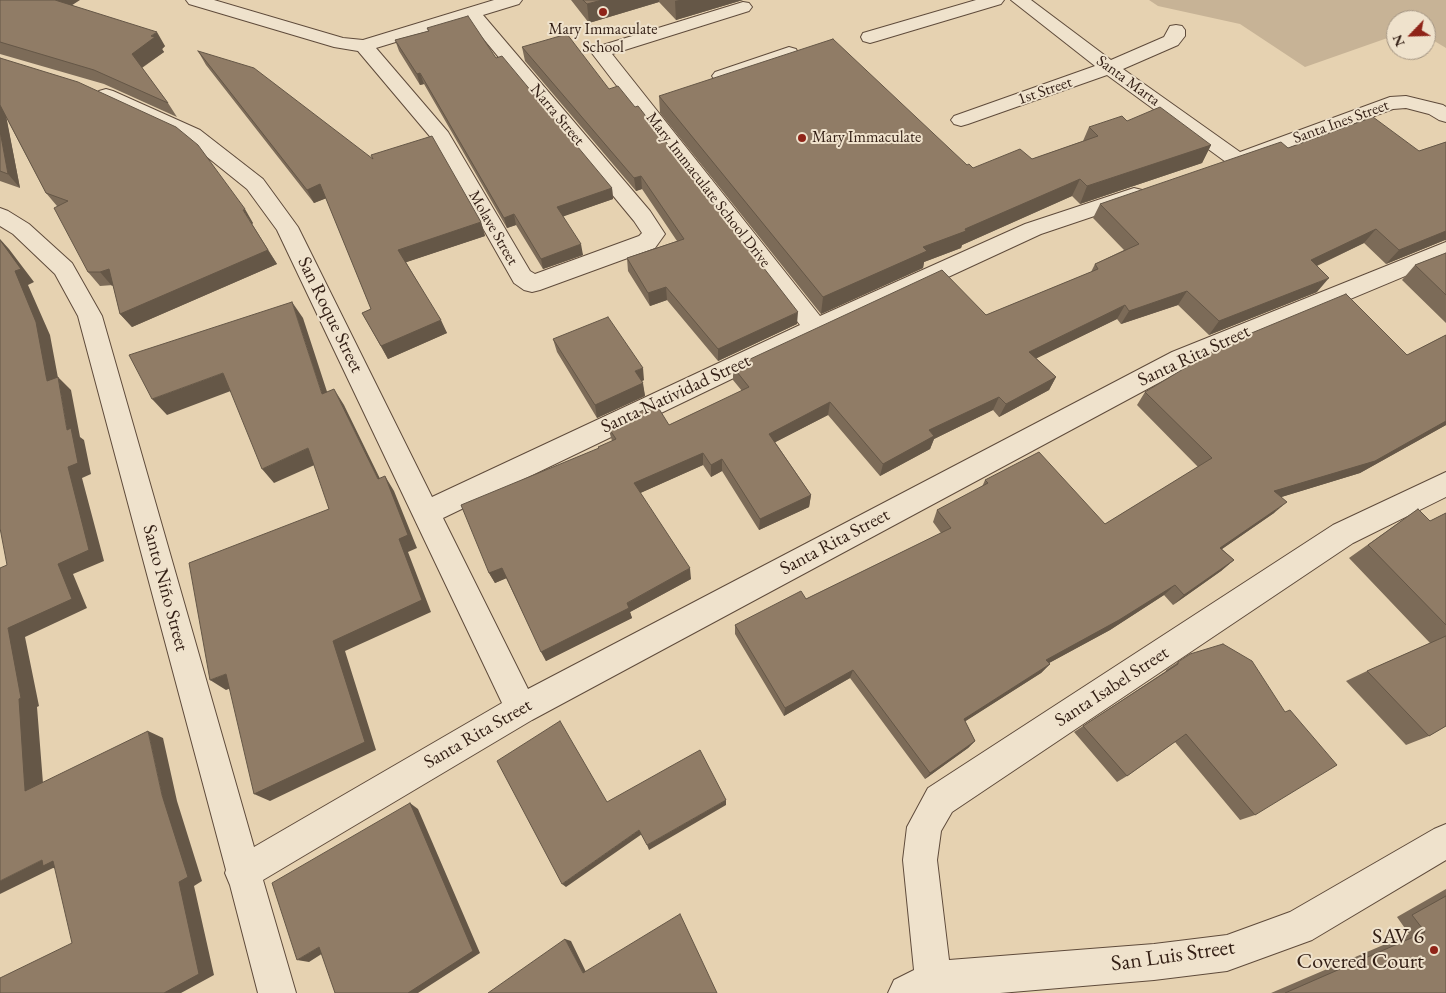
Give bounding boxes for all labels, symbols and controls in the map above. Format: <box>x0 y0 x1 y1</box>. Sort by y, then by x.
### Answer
marker: Mary Immaculate School <box>597 6 609 18</box>
north arrow <box>1386 10 1436 60</box>
place label: Mary Immaculate School <box>548 20 658 58</box>
text: N <box>1388 32 1409 50</box>
street label: Santa Marta <box>1092 51 1164 111</box>
street label: 1st Street <box>1015 73 1075 109</box>
street label: Narra Street <box>526 80 588 150</box>
street label: Santa Ines Street <box>1290 96 1392 148</box>
street label: Mary Immaculate School Drive <box>642 109 774 271</box>
place label: Mary Immaculate <box>812 128 921 148</box>
marker: Mary Immaculate <box>796 132 808 144</box>
street label: Molave Street <box>464 187 522 269</box>
street label: San Roque Street <box>292 253 368 377</box>
street label: Santa Rita Street <box>1134 320 1254 392</box>
street label: Santa Natividad Street <box>598 349 754 439</box>
street label: Santa Rita Street <box>776 504 894 580</box>
street label: Santo Niño Street <box>137 522 193 654</box>
street label: Santa Isabel Street <box>1051 642 1173 732</box>
street label: Santa Rita Street <box>420 694 536 774</box>
place label: SAV 6 Covered Court <box>1297 924 1424 976</box>
street label: San Luis Street <box>1109 934 1237 978</box>
marker: SAV 6 Covered Court <box>1428 944 1440 956</box>

